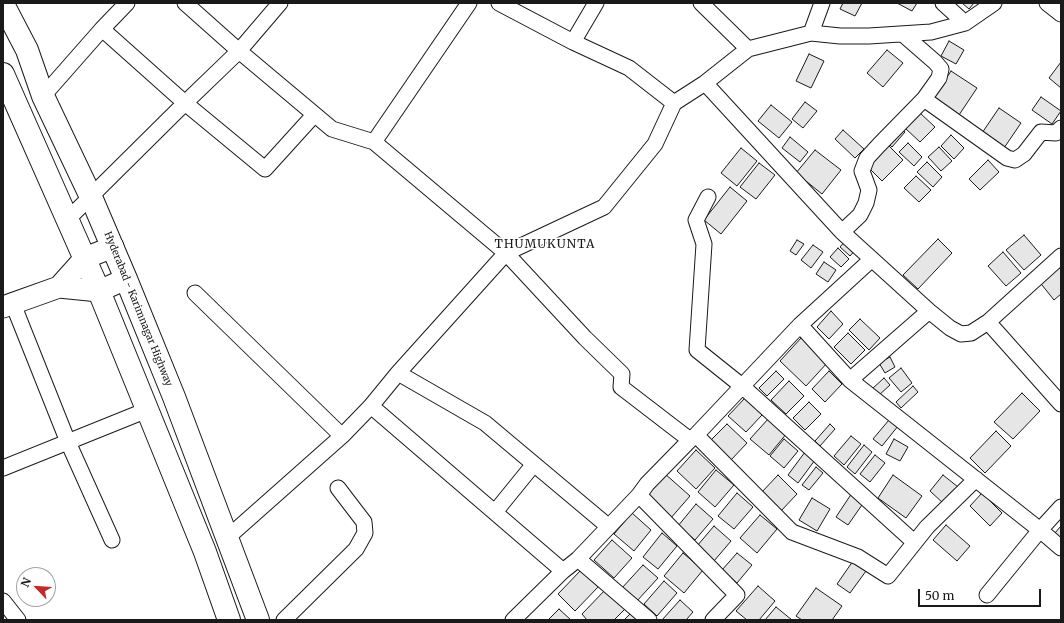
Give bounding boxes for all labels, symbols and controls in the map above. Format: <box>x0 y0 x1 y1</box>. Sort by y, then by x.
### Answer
street label: Hyderabad - Karimnagar Highway <box>101 230 175 388</box>
district label: THUMUKUNTA <box>495 238 595 252</box>
north arrow <box>16 567 56 607</box>
text: N <box>18 575 34 589</box>
scale bar <box>920 581 1043 607</box>
text: 50 m <box>925 588 954 603</box>

